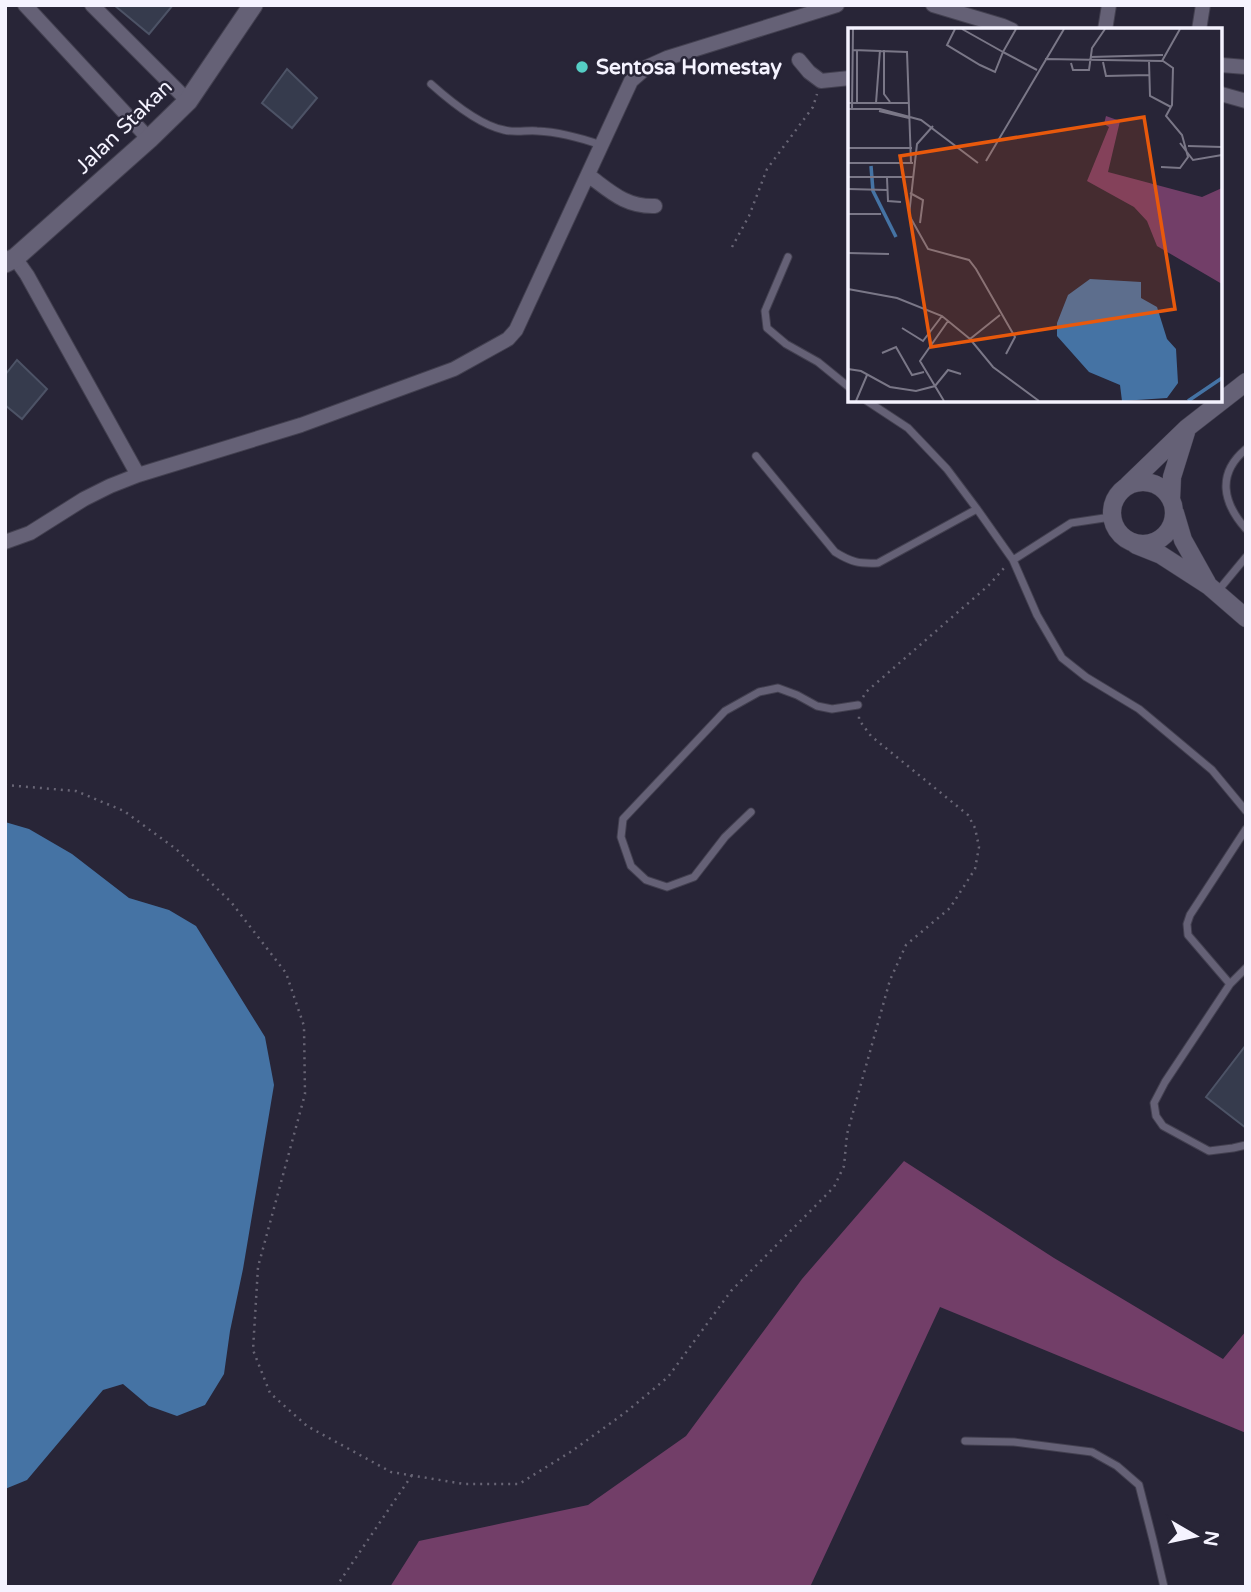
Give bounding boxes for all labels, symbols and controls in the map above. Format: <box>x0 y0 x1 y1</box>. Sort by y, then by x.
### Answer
inset map <box>848 28 1223 402</box>
place label: Sentosa Homestay <box>596 55 782 80</box>
marker: Sentosa Homestay <box>574 59 590 75</box>
street label: Jalan Stakan <box>70 75 178 179</box>
north arrow <box>1160 1501 1230 1571</box>
text: N <box>1199 1529 1223 1548</box>

